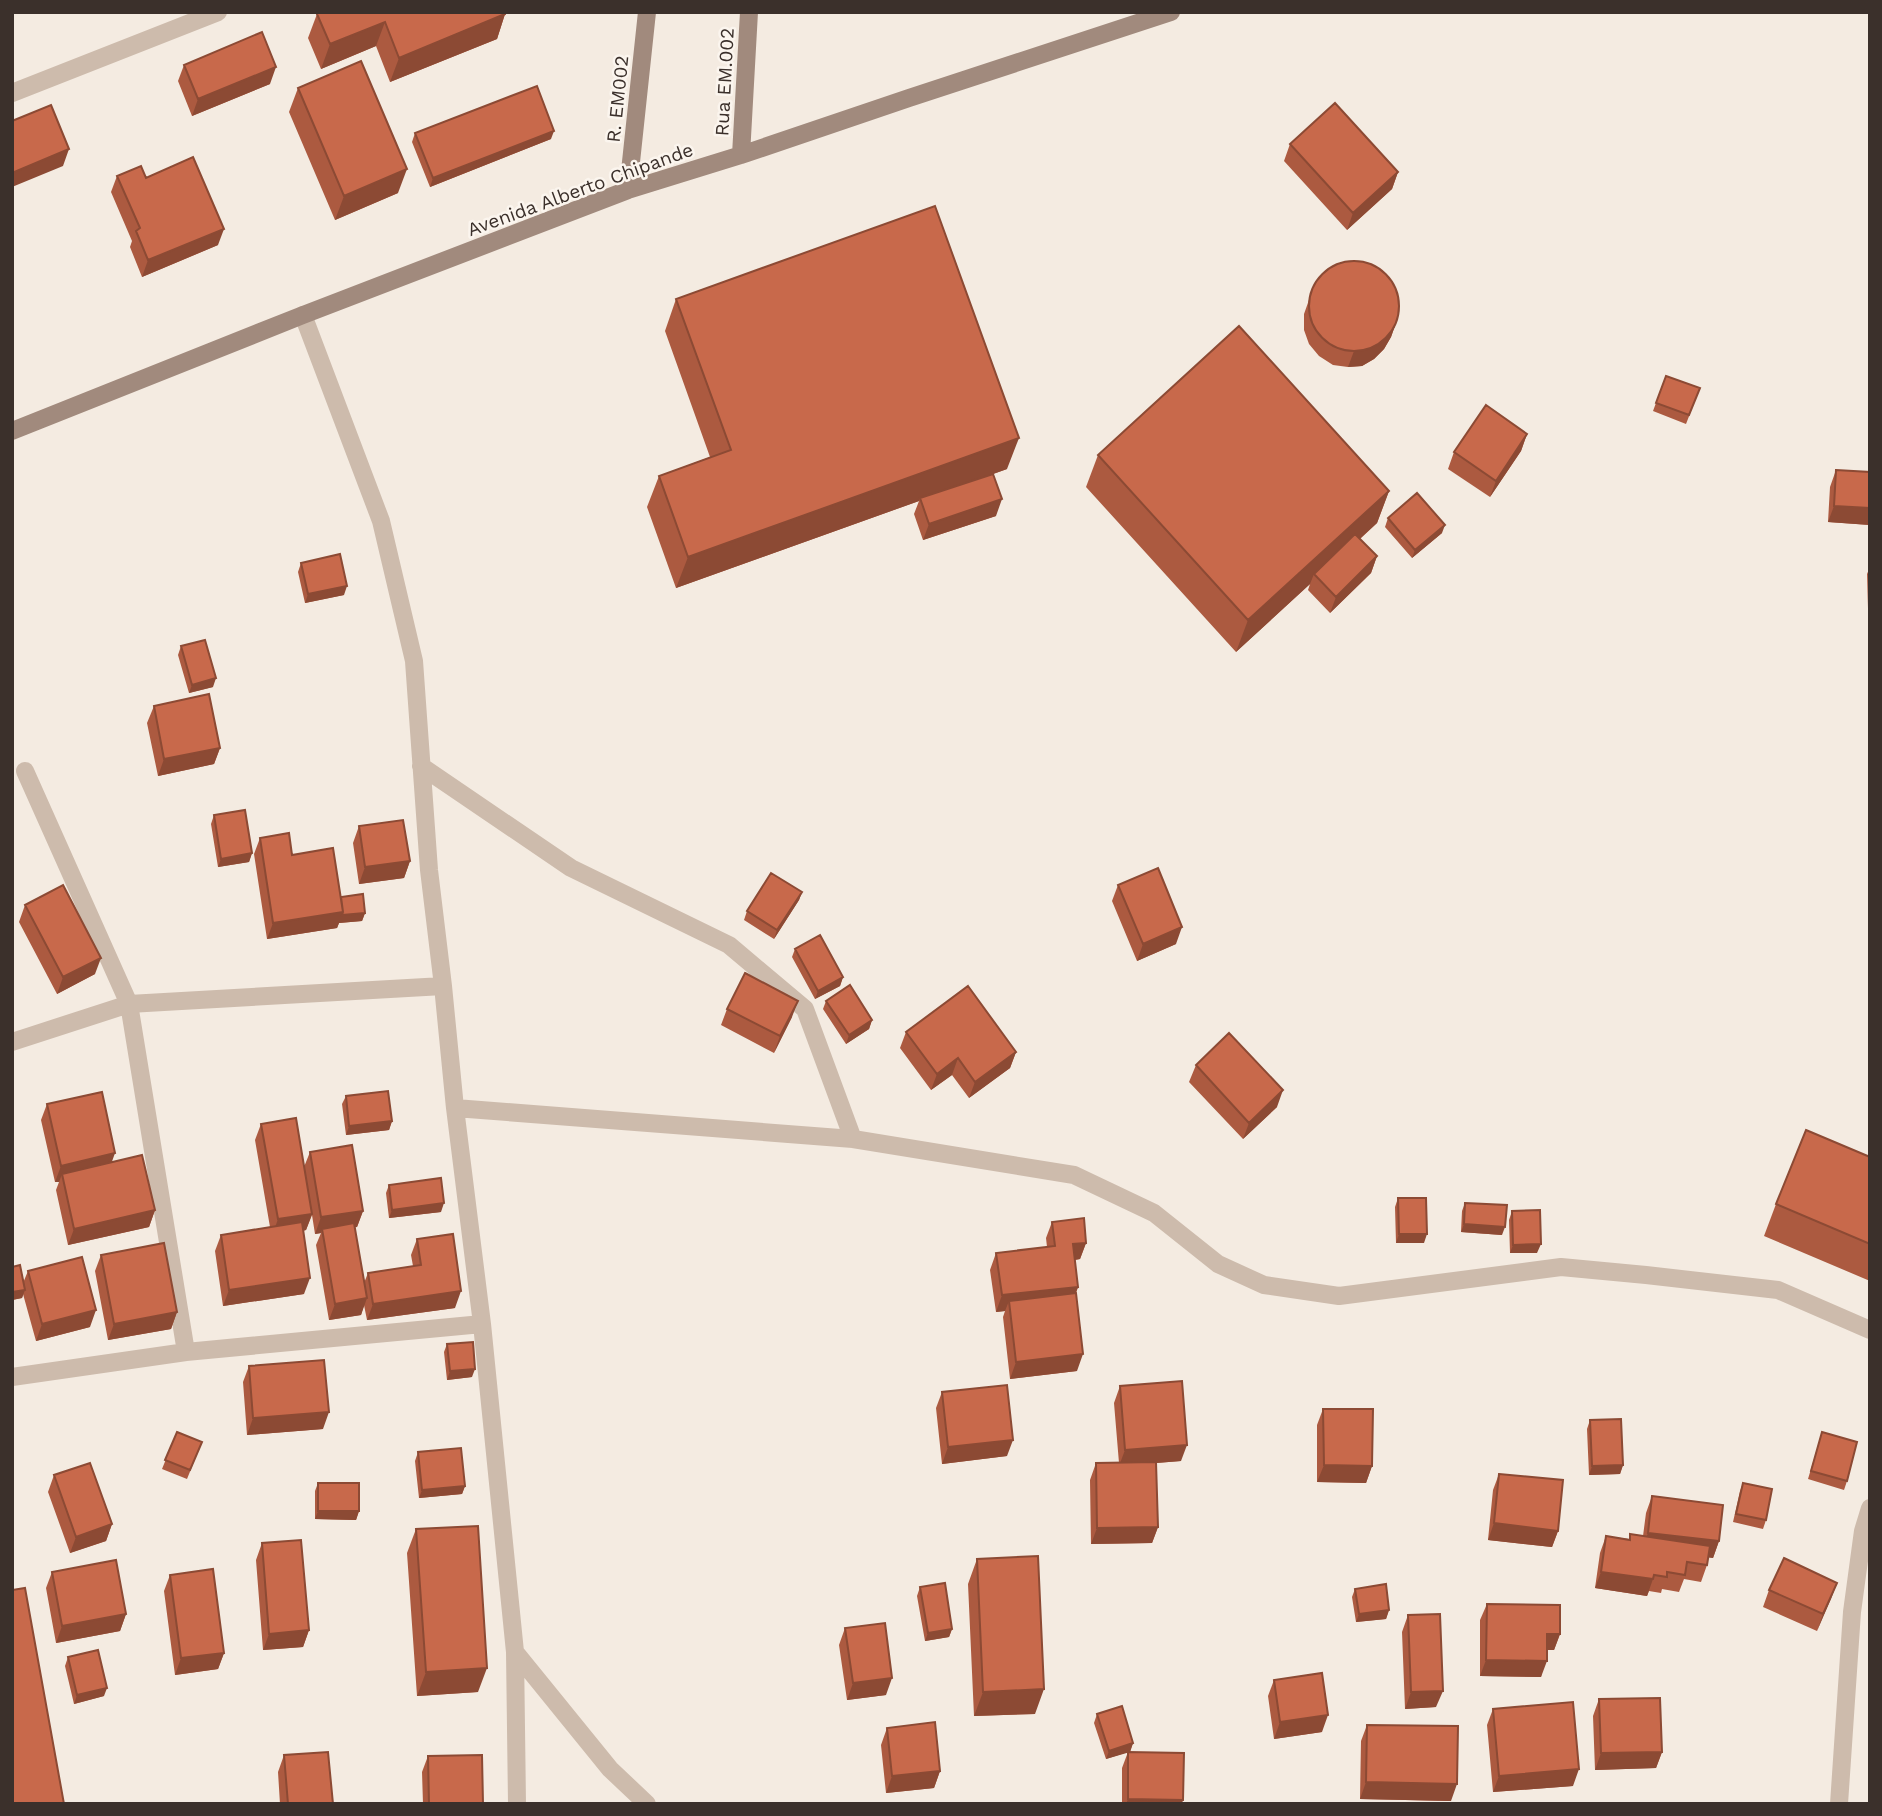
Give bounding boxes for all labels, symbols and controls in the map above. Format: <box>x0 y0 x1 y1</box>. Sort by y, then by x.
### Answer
street label: Rua EM.002 <box>710 27 739 137</box>
street label: R. EM002 <box>602 54 633 144</box>
street label: Avenida Alberto Chipande <box>464 138 696 241</box>

